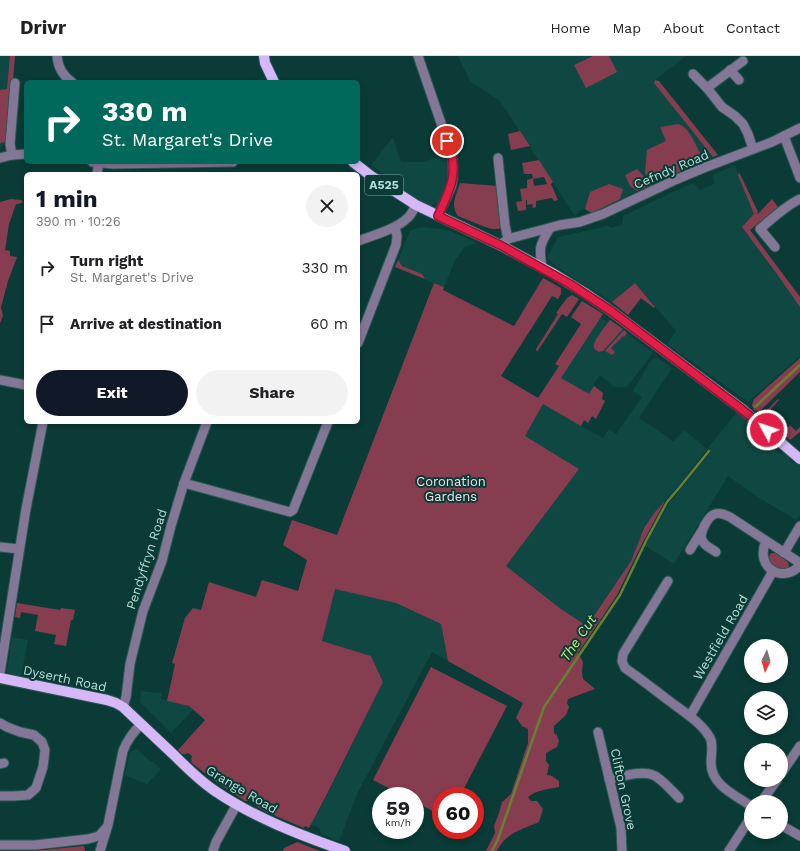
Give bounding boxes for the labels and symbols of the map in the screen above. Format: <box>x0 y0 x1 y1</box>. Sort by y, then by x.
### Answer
pin <box>430 124 464 158</box>
street label: Cefndy Road <box>631 147 711 192</box>
road number: A525 <box>365 175 403 195</box>
position arrow <box>746 409 788 451</box>
park label: Coronation Gardens <box>416 474 486 504</box>
street label: Pendyffryn Road <box>123 507 170 611</box>
street label: Westfield Road <box>690 592 751 683</box>
water label: The Cut <box>557 611 600 664</box>
north arrow <box>744 639 788 683</box>
street label: Dyserth Road <box>22 662 108 695</box>
street label: Clifton Grove <box>608 747 639 831</box>
street label: Grange Road <box>203 762 280 817</box>
speed limit sign: 60 <box>432 787 484 839</box>

